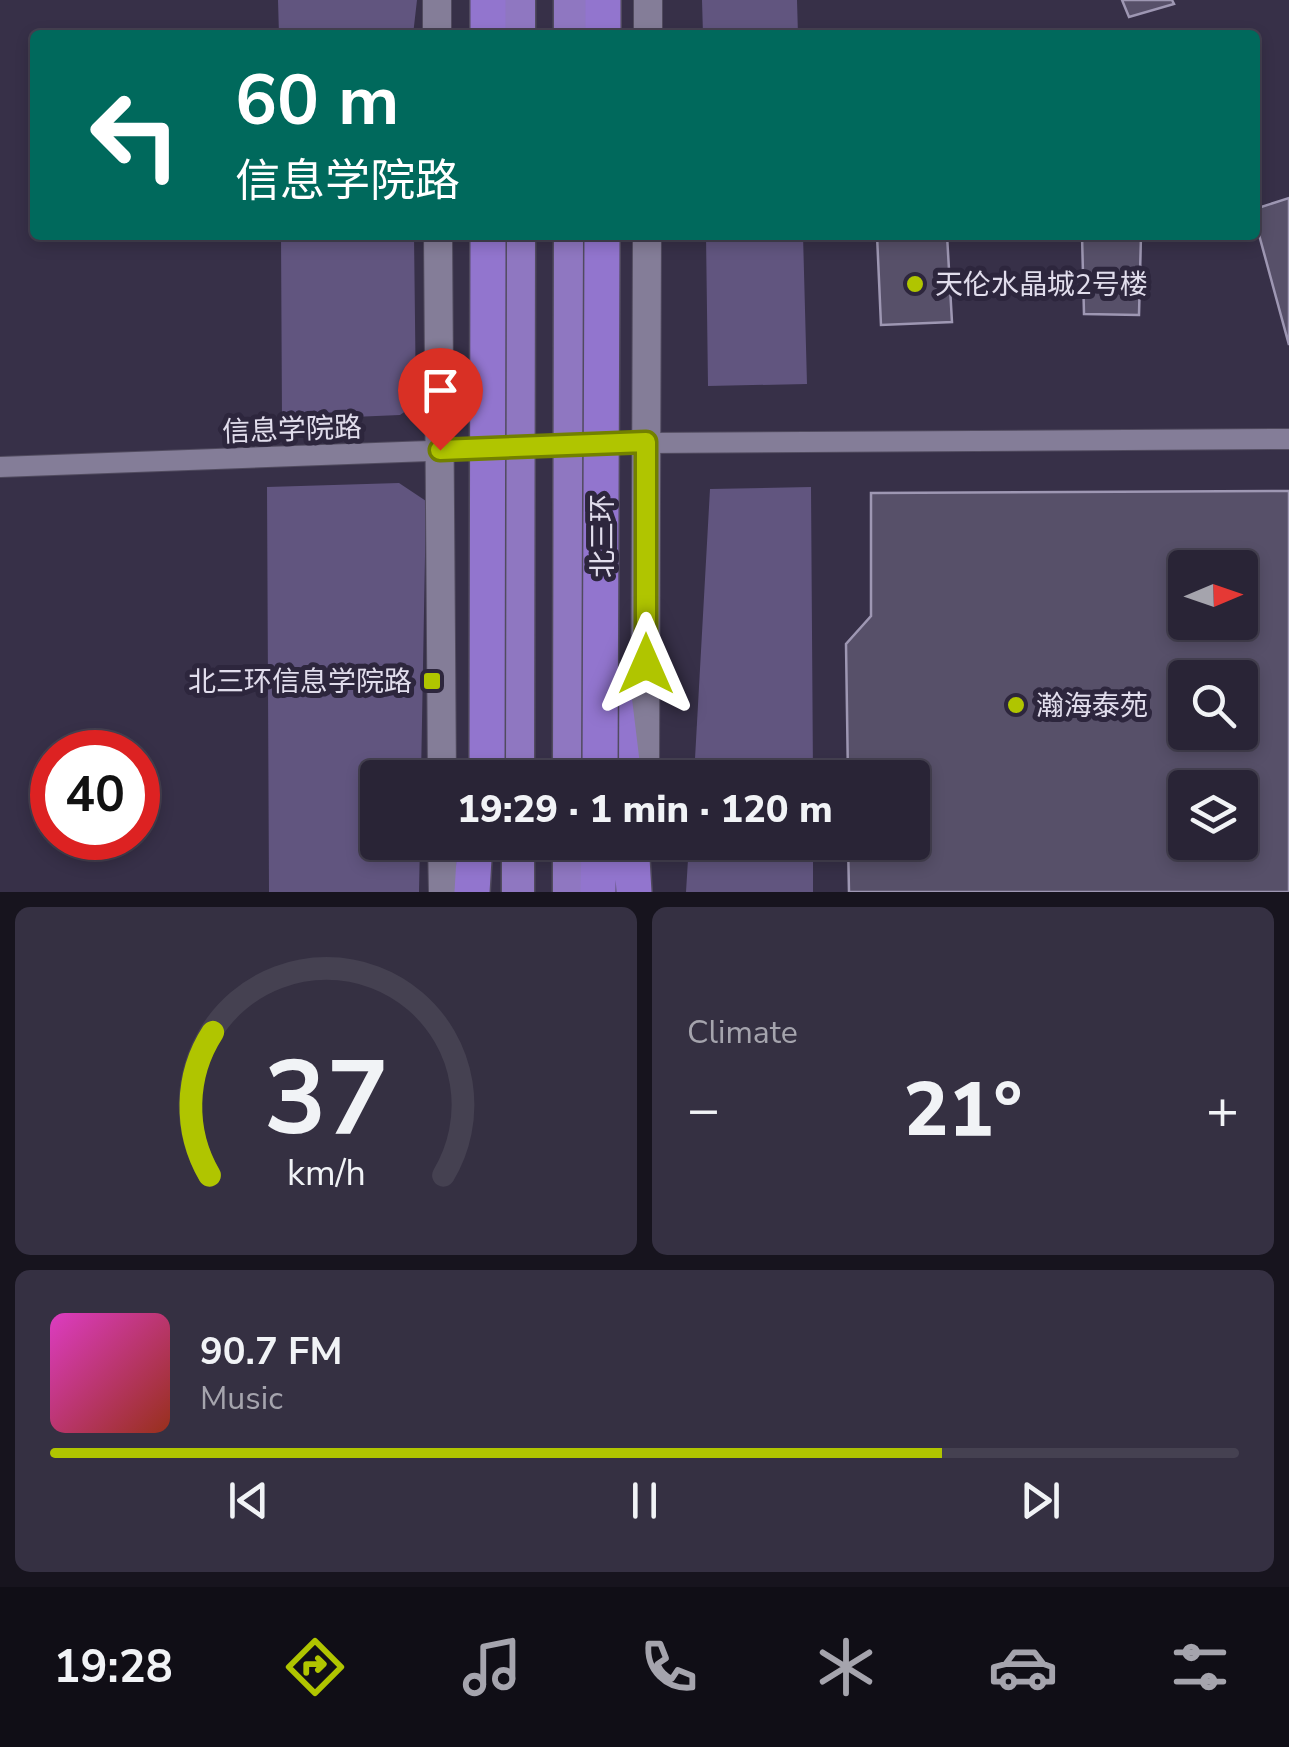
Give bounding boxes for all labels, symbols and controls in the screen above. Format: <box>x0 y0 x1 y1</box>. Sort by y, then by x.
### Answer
text: 60 m <box>235 53 399 149</box>
icon: left <box>70 70 200 200</box>
text: 信息学院路 <box>235 151 460 212</box>
place label: 天伦水晶城2号楼 <box>935 266 1148 304</box>
marker: 天伦水晶城2号楼 <box>904 273 926 295</box>
pin <box>398 348 483 451</box>
icon: arrive <box>413 363 468 418</box>
street label: 信息学院路 <box>221 409 363 451</box>
street label: 北三环 <box>584 494 622 578</box>
north arrow <box>1168 550 1258 640</box>
map controls <box>1168 550 1258 860</box>
position arrow <box>594 612 698 716</box>
button: search <box>1168 660 1258 750</box>
place label: 北三环信息学院路 <box>188 663 412 701</box>
marker: 北三环信息学院路 <box>421 670 443 692</box>
place label: 瀚海泰苑 <box>1036 687 1148 725</box>
marker: 瀚海泰苑 <box>1005 694 1027 716</box>
speed limit sign: 40 <box>30 730 160 860</box>
button: layers <box>1168 770 1258 860</box>
text: 19:29 · 1 min · 120 m <box>457 784 833 835</box>
text: Climate <box>687 1011 798 1054</box>
text: 37 <box>264 1028 388 1170</box>
text: 21° <box>904 1059 1022 1161</box>
text: − <box>687 1072 720 1147</box>
text: + <box>1206 1072 1239 1147</box>
text: km/h <box>287 1149 365 1198</box>
text: 90.7 FM <box>200 1326 342 1377</box>
text: Music <box>200 1377 283 1420</box>
icon: previous <box>221 1473 276 1528</box>
icon: pause <box>617 1473 672 1528</box>
icon: next <box>1013 1473 1068 1528</box>
icon: directions <box>280 1632 350 1702</box>
icon: music <box>457 1632 527 1702</box>
icon: phone <box>634 1632 704 1702</box>
icon: climate <box>811 1632 881 1702</box>
icon: car <box>988 1632 1058 1702</box>
icon: filters <box>1165 1632 1235 1702</box>
text: 19:28 <box>54 1637 173 1698</box>

